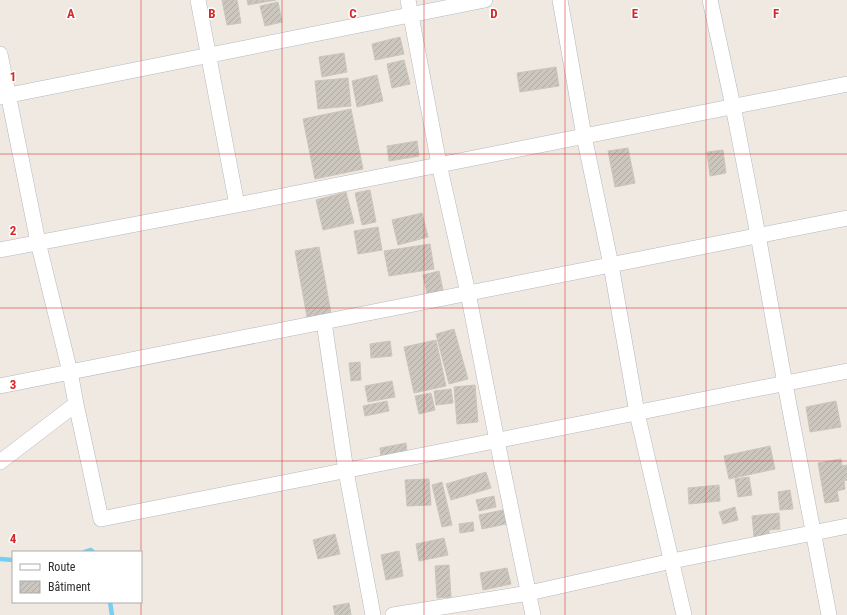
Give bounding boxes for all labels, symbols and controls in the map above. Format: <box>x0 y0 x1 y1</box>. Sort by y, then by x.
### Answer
text: A <box>67 6 75 21</box>
text: B <box>208 6 216 21</box>
text: C <box>349 6 357 21</box>
text: D <box>490 6 498 21</box>
text: E <box>632 6 639 21</box>
text: F <box>773 6 779 21</box>
text: 1 <box>10 69 16 84</box>
text: 2 <box>10 223 17 238</box>
text: 3 <box>10 377 16 392</box>
text: 4 <box>10 531 17 546</box>
legend <box>12 551 142 603</box>
text: Route <box>48 560 76 574</box>
text: Bâtiment <box>48 580 91 594</box>

